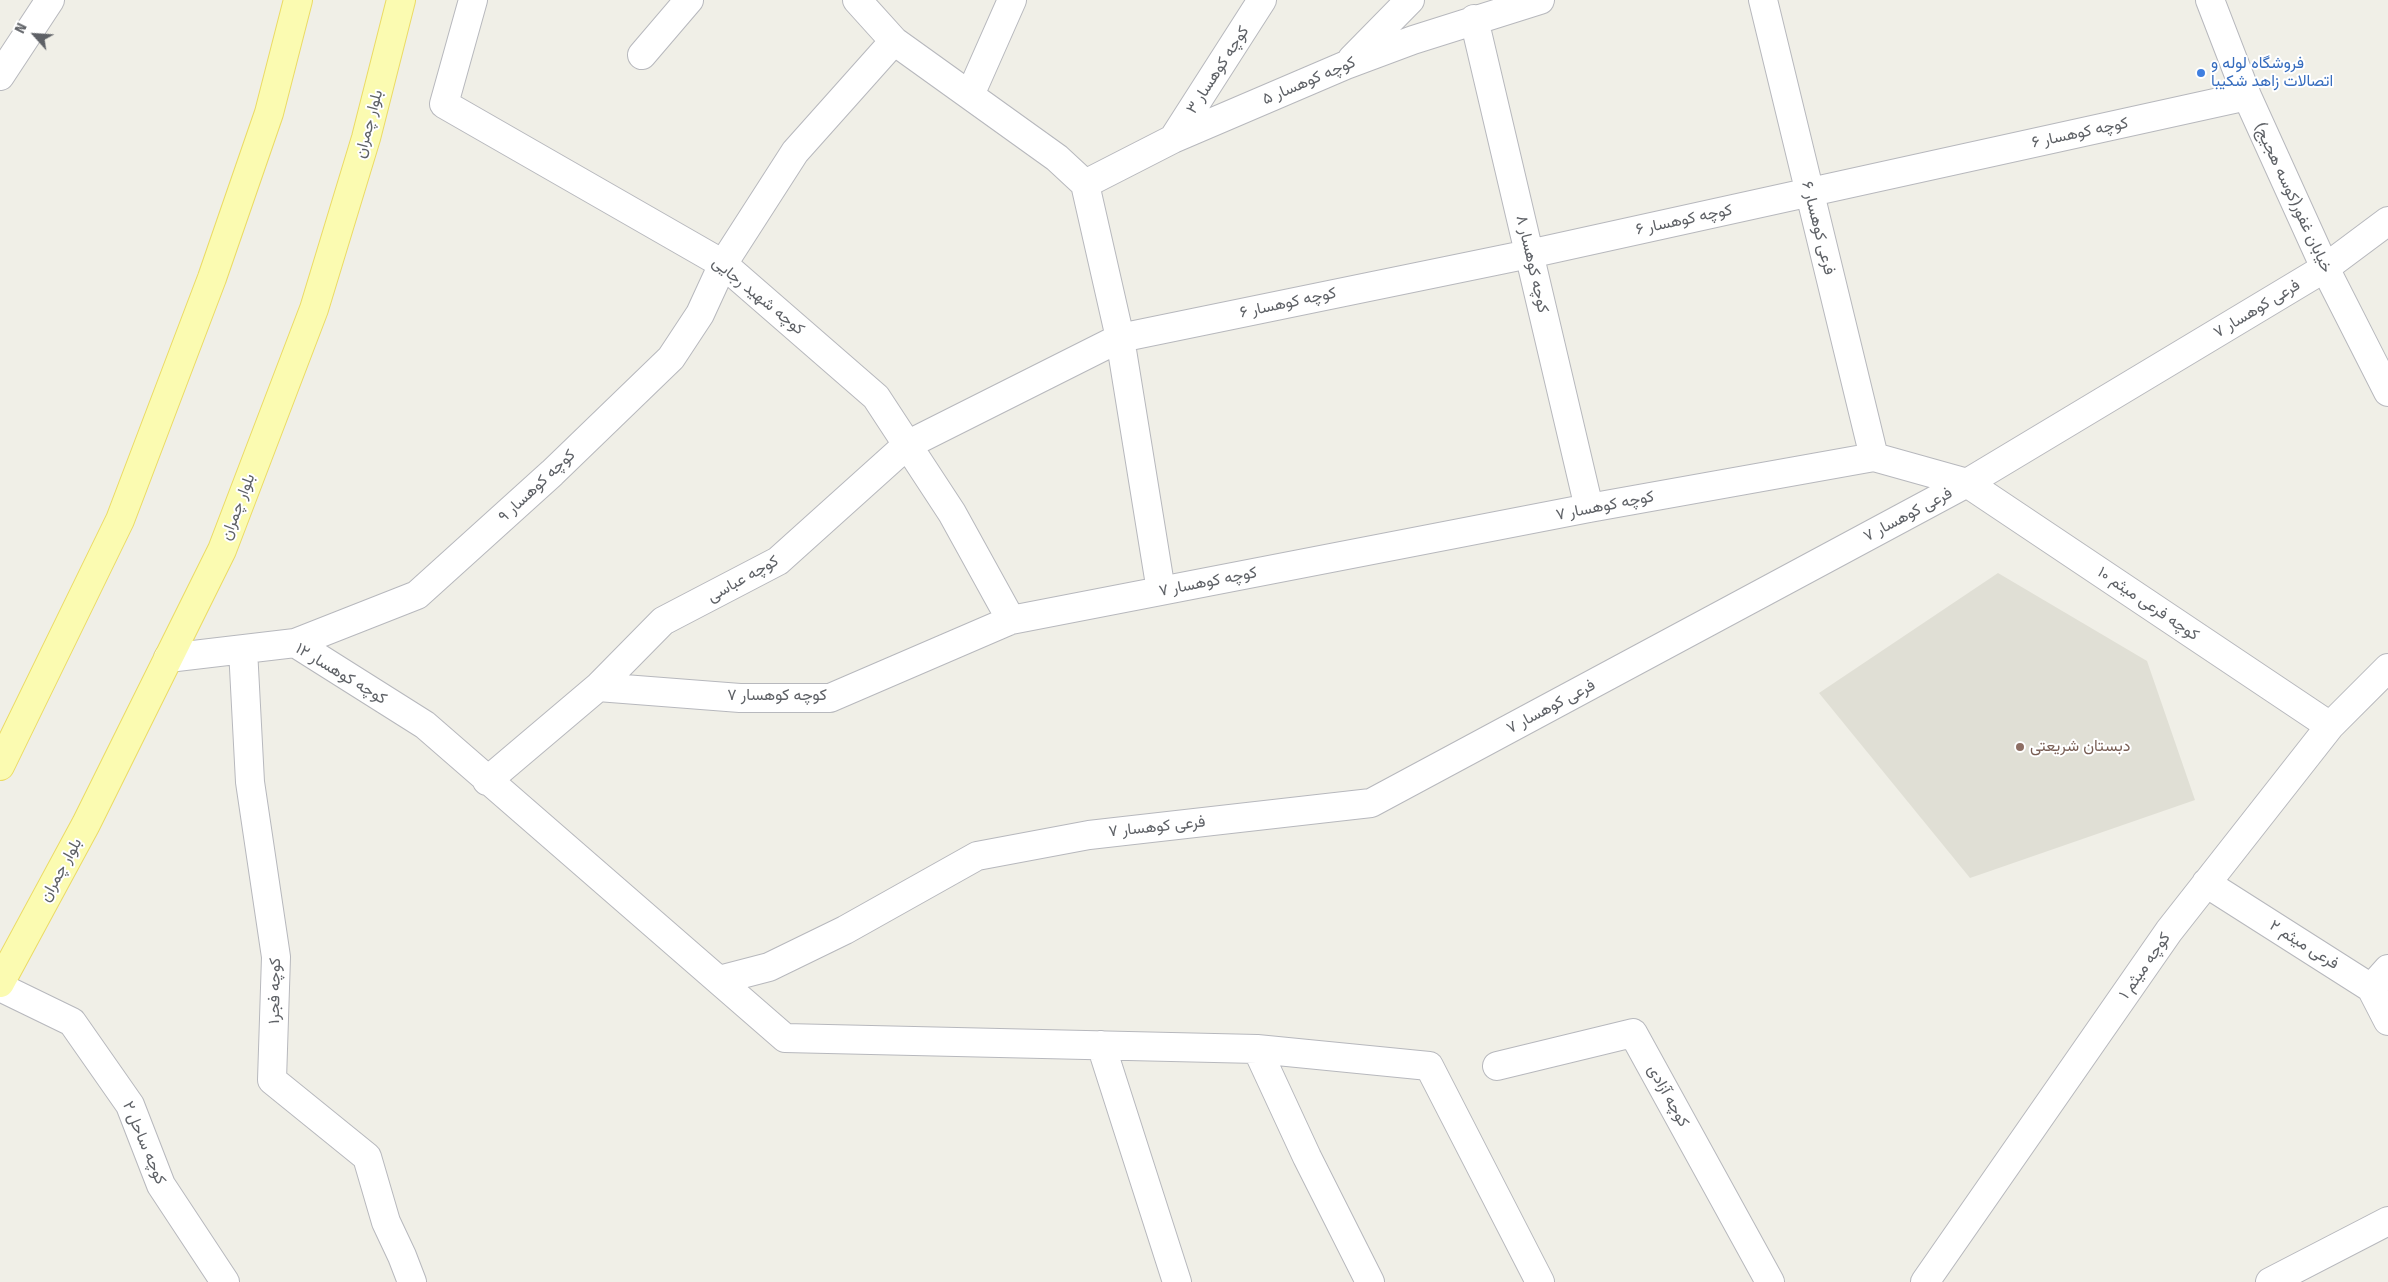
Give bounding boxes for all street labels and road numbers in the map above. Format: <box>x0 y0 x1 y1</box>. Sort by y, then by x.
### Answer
street label: کوچه کوهسار ۳ <box>1183 23 1253 117</box>
street label: کوچه کوهسار ۵ <box>1259 53 1359 109</box>
street label: بلوار چمران <box>351 88 387 160</box>
street label: کوچه کوهسار ۶ <box>2030 113 2130 153</box>
street label: خیابان غفور(کوسه هجیج) <box>2250 120 2336 276</box>
street label: فرعی کوهسار ۶ <box>1797 179 1839 277</box>
street label: کوچه کوهسار ۶ <box>1634 200 1734 240</box>
street label: کوچه کوهسار ۸ <box>1511 213 1553 315</box>
street label: کوچه شهید رجایی <box>708 253 808 339</box>
street label: فرعی کوهسار ۷ <box>2210 276 2304 342</box>
street label: کوچه کوهسار ۶ <box>1238 283 1338 323</box>
street label: کوچه کوهسار ۹ <box>495 446 579 526</box>
street label: بلوار چمران <box>217 471 259 543</box>
street label: فرعی کوهسار ۷ <box>1861 484 1955 546</box>
street label: کوچه کوهسار ۷ <box>1554 487 1656 525</box>
street label: کوچه عباسی <box>704 552 782 606</box>
street label: کوچه کوهسار ۷ <box>1157 563 1259 601</box>
street label: کوچه فرعی میثم ۱۰ <box>2094 563 2202 645</box>
street label: کوچه کوهسار ۱۲ <box>292 639 390 709</box>
street label: فرعی کوهسار ۷ <box>1504 676 1598 738</box>
street label: کوچه کوهسار ۷ <box>727 686 827 706</box>
street label: فرعی کوهسار ۷ <box>1108 812 1206 842</box>
street label: بلوار چمران <box>36 835 86 905</box>
street label: فرعی میثم ۲ <box>2266 916 2342 974</box>
street label: کوچه میثم ۱ <box>2115 929 2175 1003</box>
street label: کوچه فجر۱ <box>265 958 285 1024</box>
street label: کوچه آزادی <box>1643 1062 1693 1130</box>
street label: کوچه ساحل ۲ <box>118 1099 170 1187</box>

